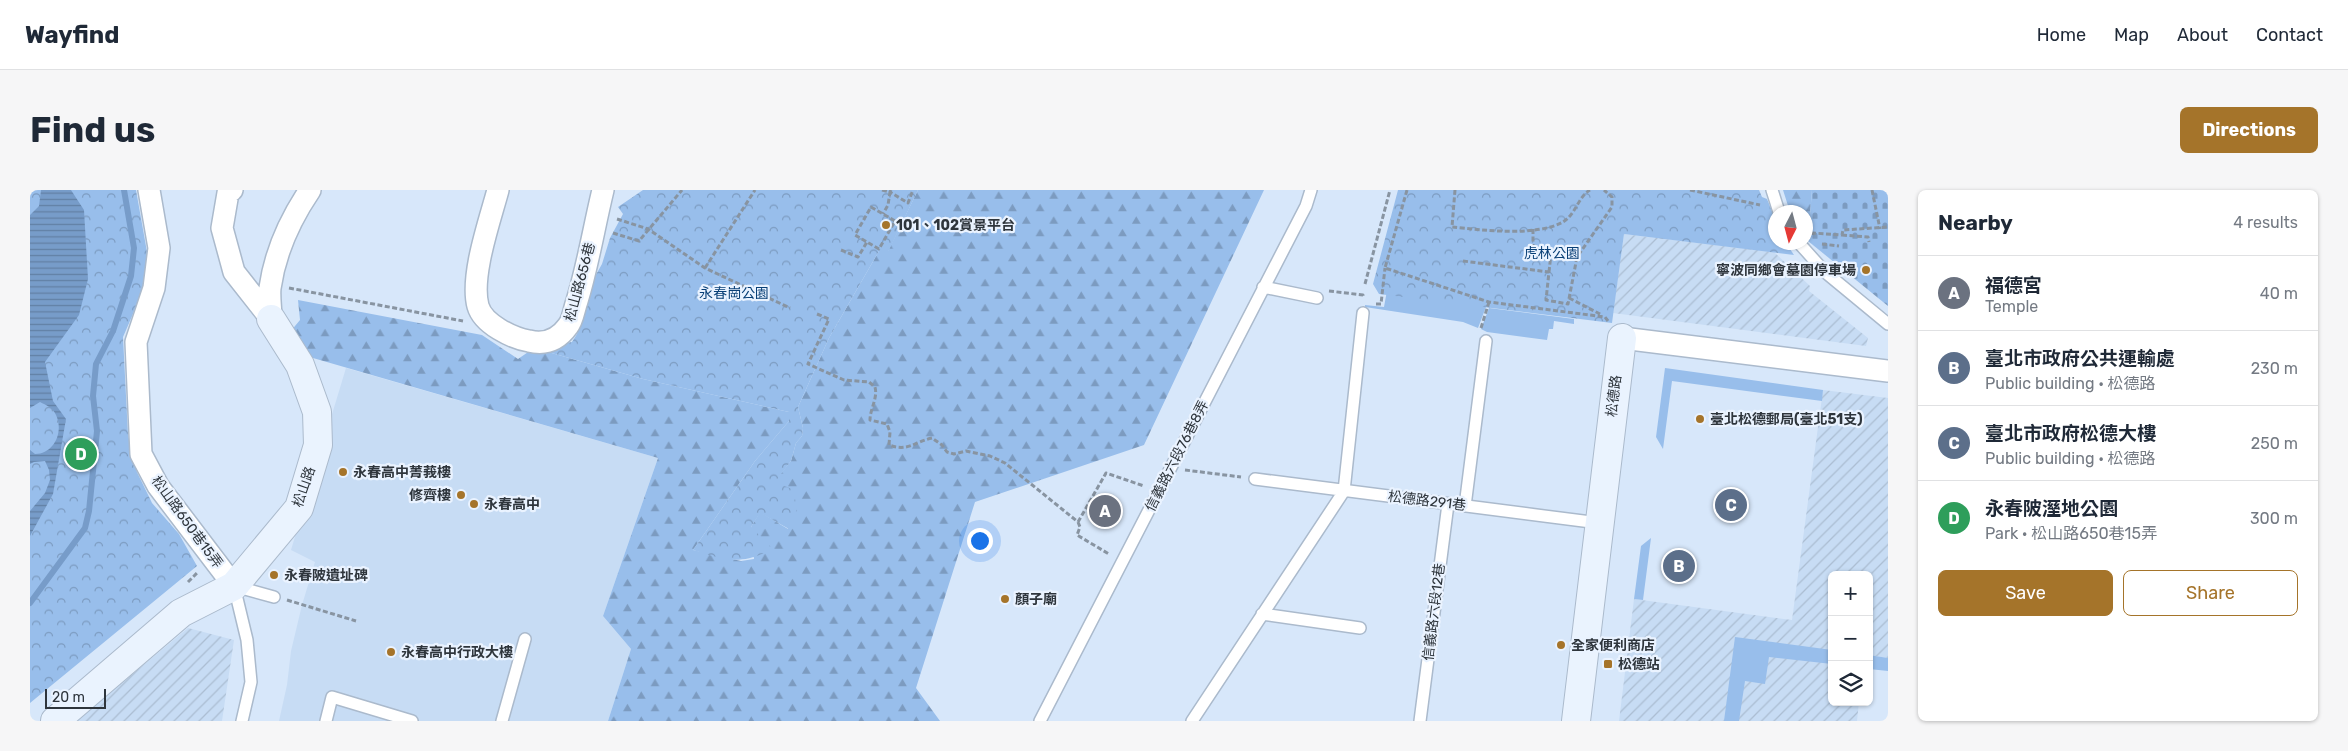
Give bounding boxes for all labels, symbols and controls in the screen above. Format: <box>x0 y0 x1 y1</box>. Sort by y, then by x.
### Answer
text: Wayfind <box>25 21 119 49</box>
text: Home <box>2037 24 2086 46</box>
text: Map <box>2114 24 2149 46</box>
text: About <box>2177 24 2228 46</box>
text: Contact <box>2256 24 2323 46</box>
button: Directions <box>2180 107 2318 153</box>
text: Find us <box>30 109 155 151</box>
north arrow <box>1768 205 1813 250</box>
text: Nearby <box>1938 210 2013 235</box>
text: 4 results <box>2233 213 2298 232</box>
place label: 101、102賞景平台 <box>896 217 1015 234</box>
marker: 101、102賞景平台 <box>880 219 892 231</box>
street label: 松山路656巷 <box>561 241 599 323</box>
park label: 虎林公園 <box>1524 245 1580 262</box>
place label: 寧波同鄉會墓園停車場 <box>1716 262 1856 279</box>
marker: 寧波同鄉會墓園停車場 <box>1860 264 1872 276</box>
text: 福德宮 <box>1985 274 2042 297</box>
text: A <box>1948 284 1960 303</box>
text: 40 m <box>2260 284 2298 303</box>
park label: 永春崗公園 <box>699 285 769 302</box>
text: Temple <box>1985 297 2038 316</box>
text: 臺北市政府公共運輸處 <box>1985 347 2175 370</box>
text: B <box>1948 359 1960 378</box>
text: 230 m <box>2251 359 2298 378</box>
street label: 松德路 <box>1603 374 1625 418</box>
text: Public building · 松德路 <box>1985 374 2156 393</box>
street label: 信義路六段76巷8弄 <box>1142 398 1212 514</box>
place label: 臺北松德郵局(臺北51支) <box>1710 411 1863 428</box>
marker: 臺北松德郵局(臺北51支) <box>1694 413 1706 425</box>
text: 臺北市政府松德大樓 <box>1985 422 2156 445</box>
text: C <box>1948 434 1960 453</box>
text: 250 m <box>2251 434 2298 453</box>
pin: D <box>65 435 97 473</box>
text: Public building · 松德路 <box>1985 449 2156 468</box>
street label: 松山路 <box>289 464 319 510</box>
place label: 永春高中菁莪樓 <box>353 464 451 481</box>
marker: 永春高中菁莪樓 <box>337 466 349 478</box>
street label: 松山路650巷15弄 <box>148 473 226 571</box>
pin: C <box>1715 486 1747 524</box>
place label: 修齊樓 <box>409 487 451 504</box>
street label: 松德路291巷 <box>1387 488 1467 514</box>
marker: 修齊樓 <box>455 489 467 501</box>
pin: A <box>1089 492 1121 530</box>
place label: 永春高中 <box>484 496 540 513</box>
text: 永春陂溼地公園 <box>1985 497 2118 520</box>
marker: 永春高中 <box>468 498 480 510</box>
text: D <box>1948 509 1960 528</box>
text: 300 m <box>2250 509 2298 528</box>
text: Park · 松山路650巷15弄 <box>1985 524 2157 543</box>
your location <box>967 528 993 554</box>
pin: B <box>1663 547 1695 585</box>
street label: 信義路六段12巷 <box>1420 562 1448 662</box>
place label: 永春陂遺址碑 <box>284 567 368 584</box>
marker: 永春陂遺址碑 <box>268 569 280 581</box>
button: Save <box>1938 570 2113 616</box>
button: Share <box>2123 570 2298 616</box>
map controls <box>1828 571 1873 706</box>
button: + <box>1828 571 1873 616</box>
place label: 顏子廟 <box>1015 591 1057 608</box>
marker: 顏子廟 <box>999 593 1011 605</box>
button: − <box>1828 616 1873 661</box>
place label: 全家便利商店 <box>1571 637 1655 654</box>
marker: 全家便利商店 <box>1555 639 1567 651</box>
place label: 永春高中行政大樓 <box>401 644 513 661</box>
marker: 永春高中行政大樓 <box>385 646 397 658</box>
place label: 松德站 <box>1618 656 1660 673</box>
marker: 松德站 <box>1602 658 1614 670</box>
button: layers <box>1828 661 1873 706</box>
scale bar <box>45 686 106 709</box>
text: 20 m <box>52 689 85 706</box>

